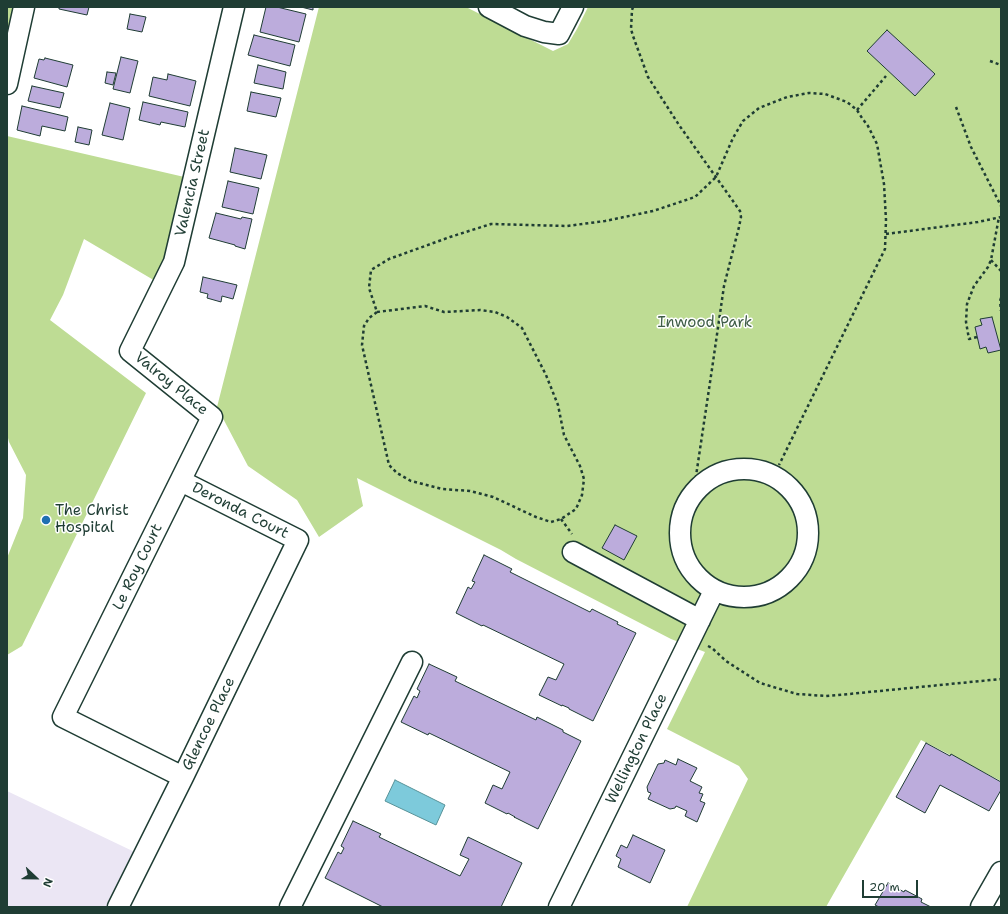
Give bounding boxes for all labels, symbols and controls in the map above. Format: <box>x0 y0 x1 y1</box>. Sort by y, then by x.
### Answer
street label: Valencia Street <box>172 128 214 238</box>
park label: Inwood Park <box>658 314 752 332</box>
street label: Valroy Place <box>130 349 212 419</box>
street label: Deronda Court <box>189 479 291 543</box>
place label: The Christ Hospital <box>55 502 129 537</box>
marker: The Christ Hospital <box>40 514 52 526</box>
street label: Le Roy Court <box>109 521 167 613</box>
street label: Glencoe Place <box>179 675 239 773</box>
street label: Wellington Place <box>602 691 672 807</box>
north arrow <box>16 858 56 898</box>
scale bar <box>864 872 920 898</box>
text: N <box>39 876 56 890</box>
text: 20 m <box>869 879 900 895</box>

